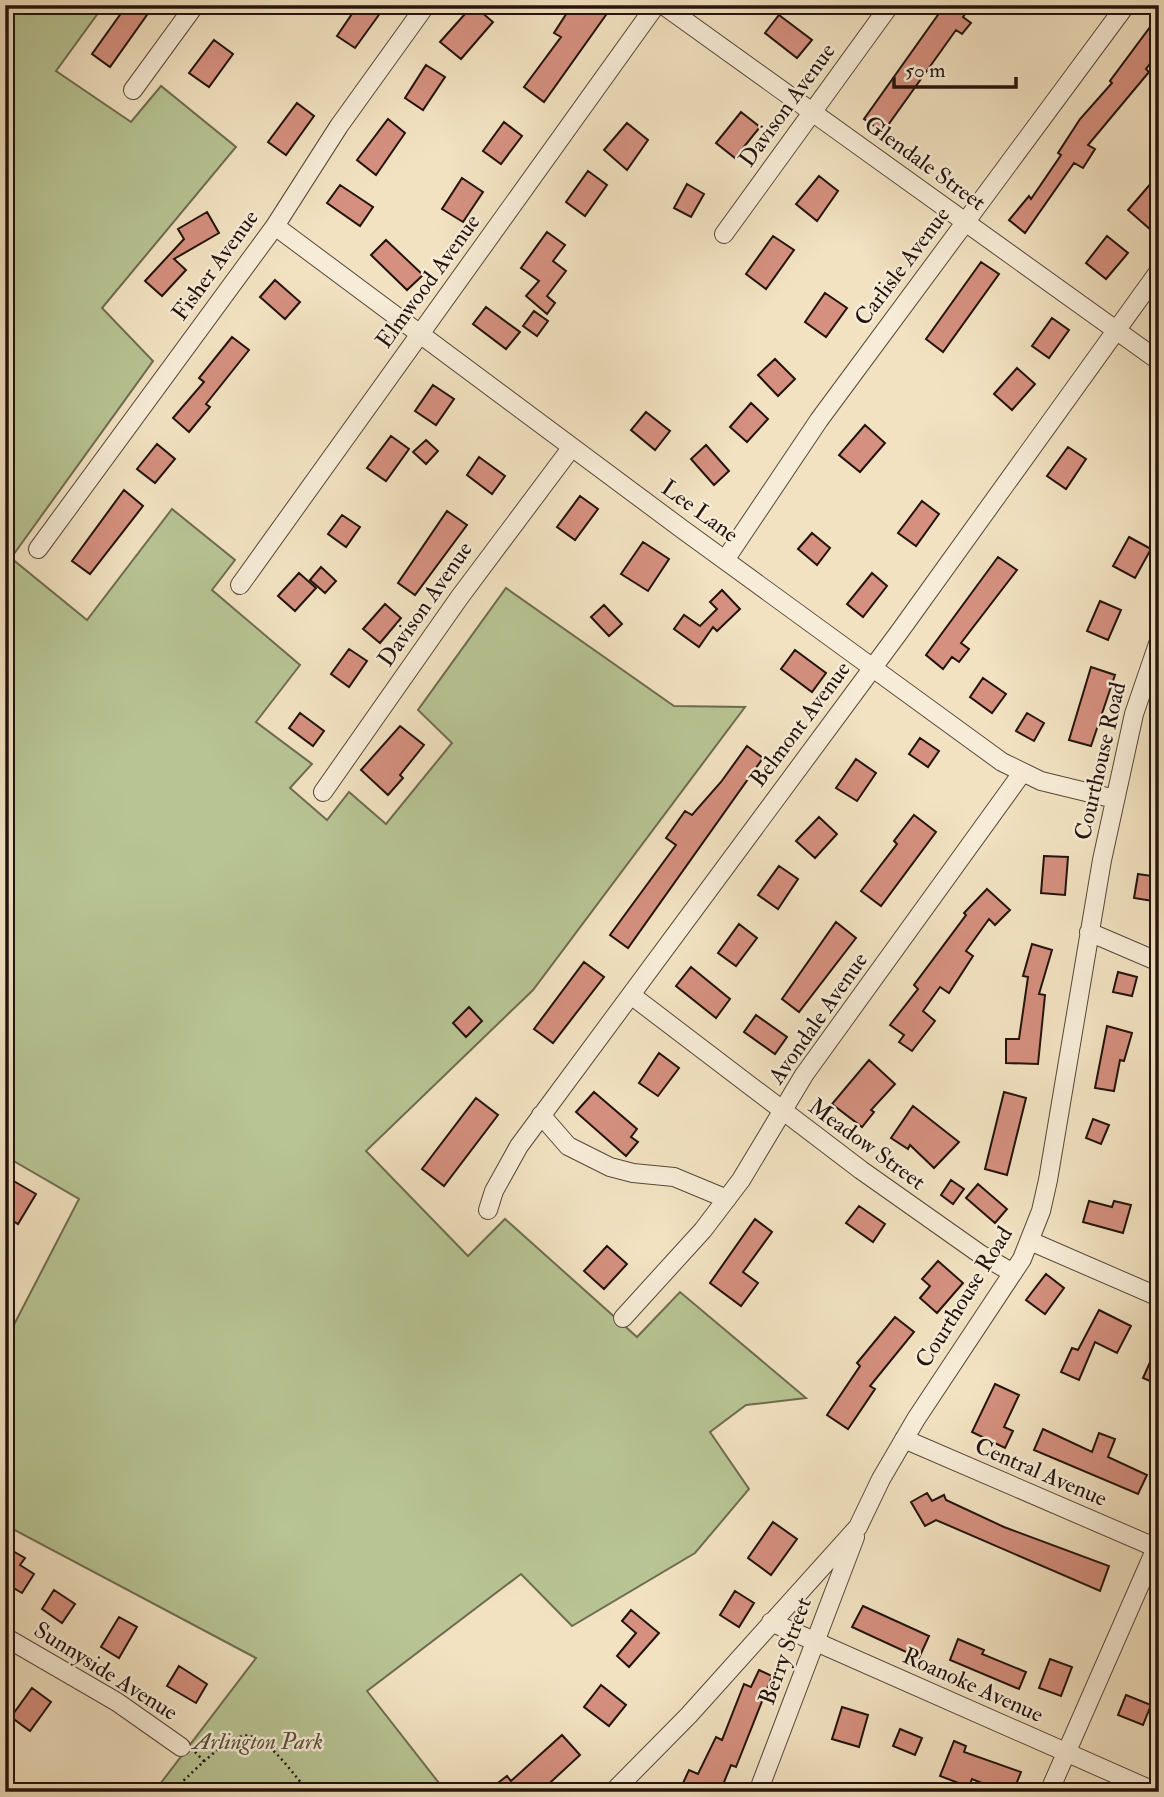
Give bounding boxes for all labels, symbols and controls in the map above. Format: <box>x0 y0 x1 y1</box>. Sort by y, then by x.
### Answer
street label: Davison Avenue <box>732 37 842 173</box>
scale bar <box>894 46 1017 90</box>
text: 50 m <box>905 57 946 84</box>
street label: Glendale Street <box>859 109 991 217</box>
street label: Carlisle Avenue <box>848 201 956 331</box>
street label: Fisher Avenue <box>165 204 265 326</box>
street label: Elmwood Avenue <box>370 208 487 354</box>
street label: Lee Lane <box>656 473 745 549</box>
street label: Davison Avenue <box>371 536 479 672</box>
street label: Belmont Avenue <box>743 655 857 793</box>
street label: Courthouse Road <box>1068 679 1132 843</box>
street label: Avondale Avenue <box>761 946 874 1090</box>
street label: Meadow Street <box>803 1092 931 1196</box>
street label: Courthouse Road <box>909 1221 1019 1373</box>
street label: Central Avenue <box>970 1431 1112 1513</box>
street label: Berry Street <box>752 1593 818 1709</box>
street label: Sunnyside Avenue <box>29 1615 184 1727</box>
street label: Roanoke Avenue <box>898 1641 1048 1729</box>
park label: Arlington Park <box>190 1727 323 1756</box>

